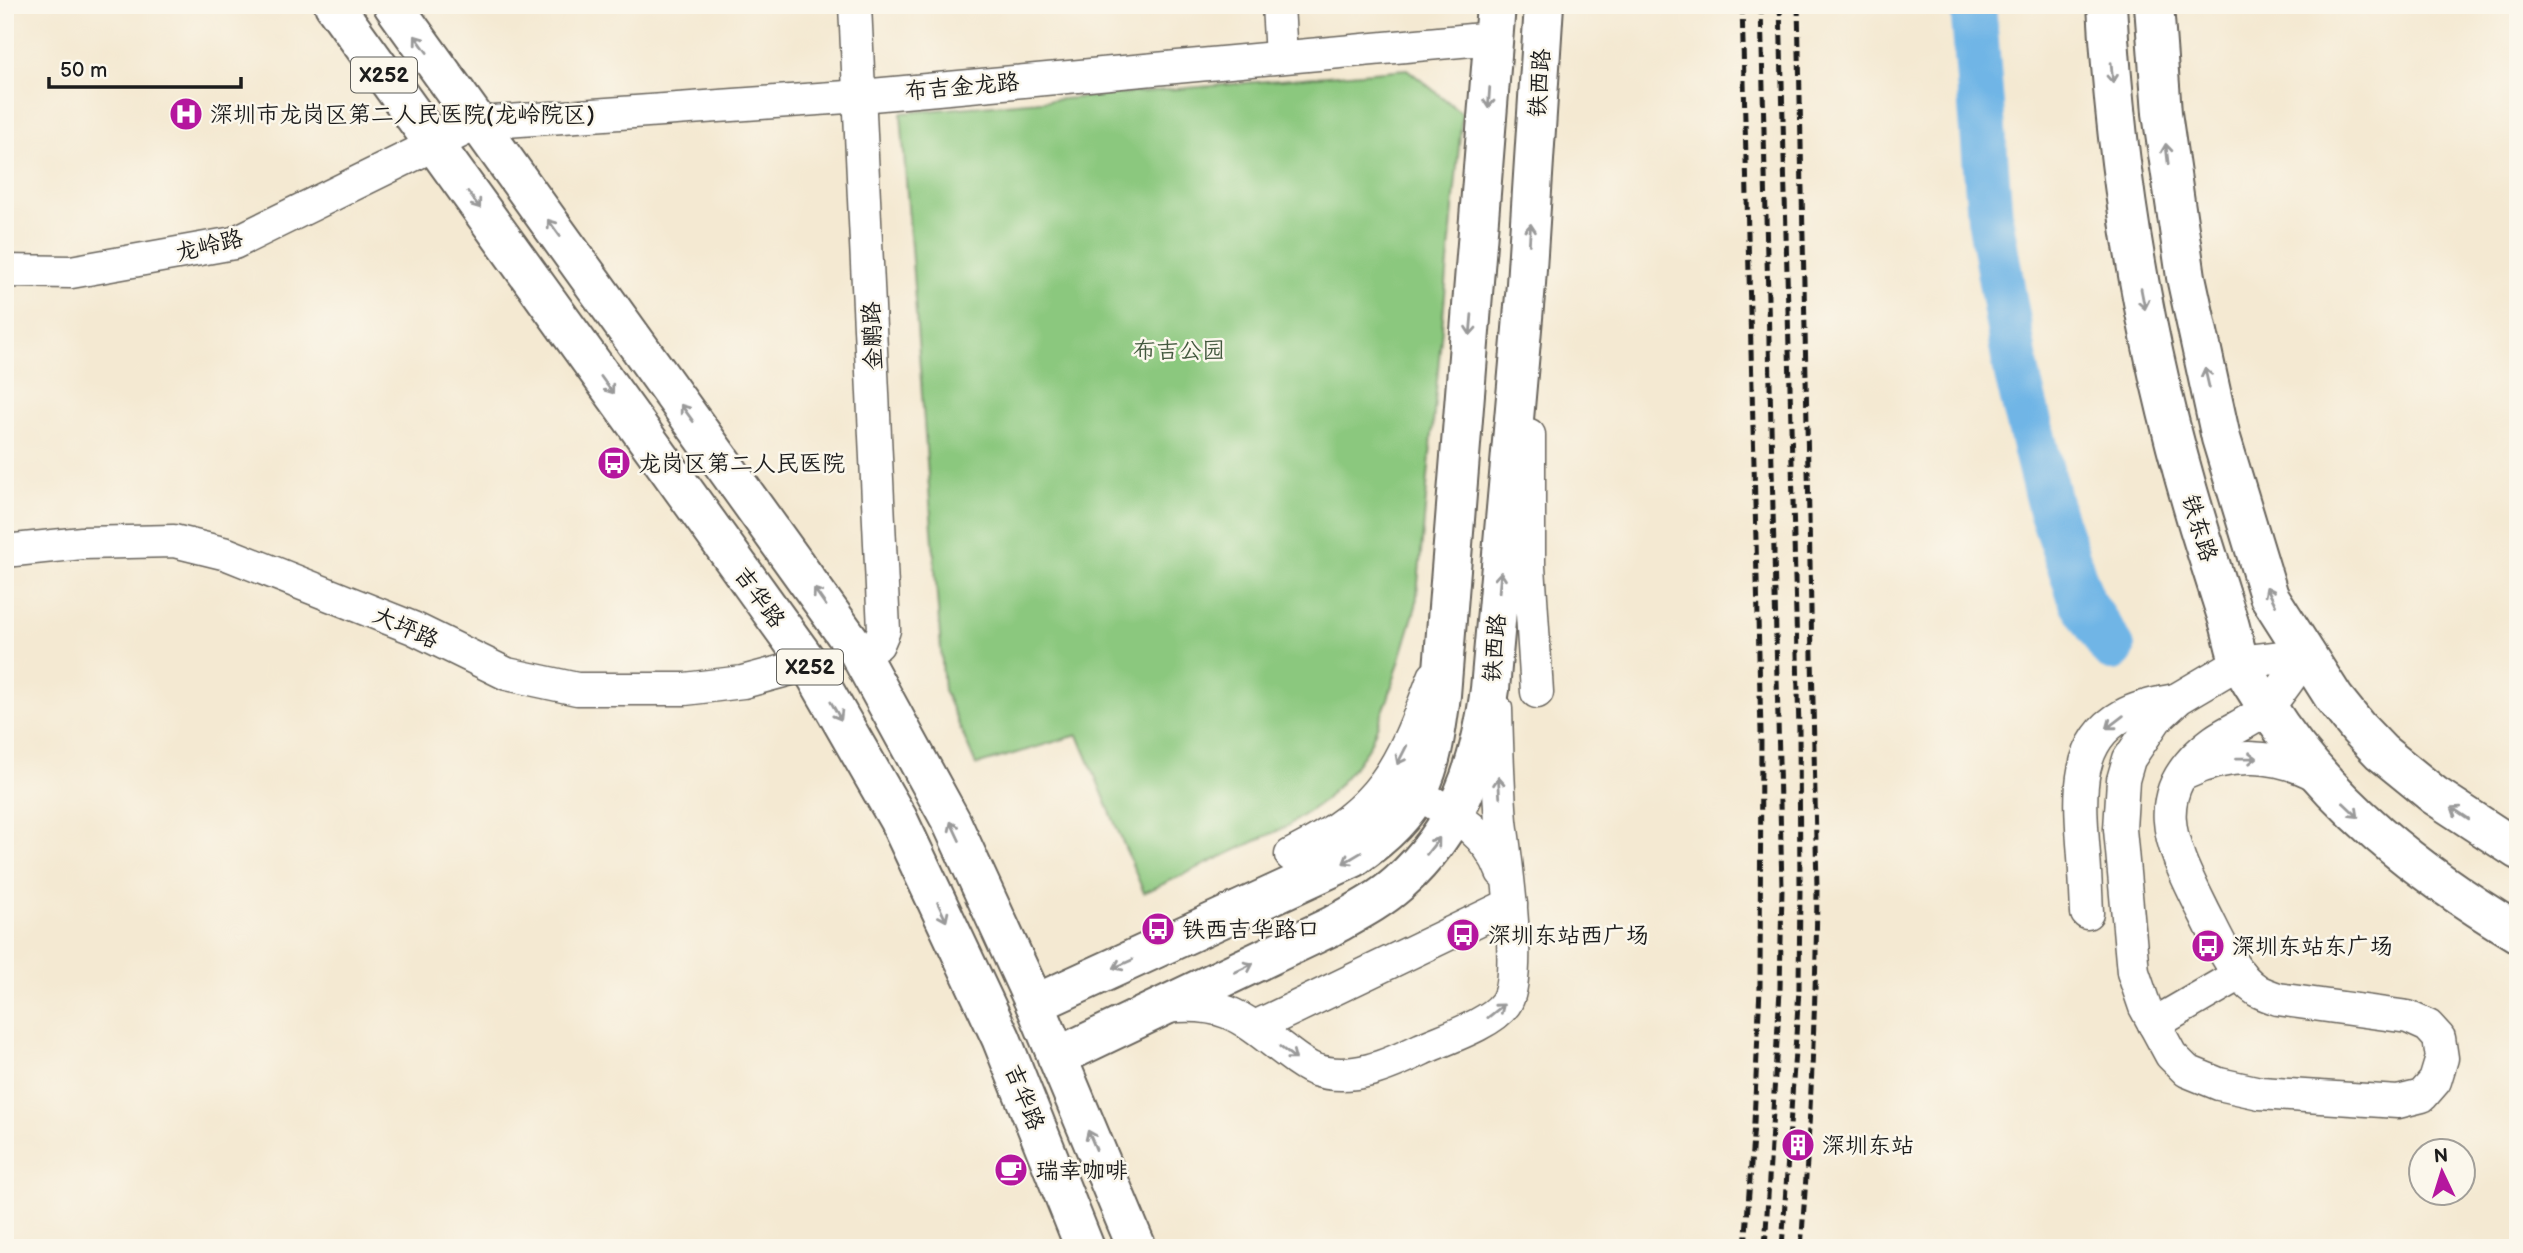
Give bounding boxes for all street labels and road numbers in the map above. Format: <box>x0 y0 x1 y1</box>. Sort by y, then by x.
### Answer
street label: 铁西路 <box>1524 48 1556 118</box>
road number: X252 <box>351 57 417 92</box>
street label: 布吉金龙路 <box>904 68 1021 106</box>
street label: 龙岭路 <box>172 224 246 268</box>
street label: 金鹏路 <box>858 301 888 371</box>
street label: 铁东路 <box>2176 491 2223 565</box>
street label: 吉华路 <box>728 561 791 634</box>
street label: 大坪路 <box>368 601 443 655</box>
street label: 铁西路 <box>1478 612 1512 684</box>
road number: X252 <box>777 650 843 684</box>
street label: 吉华路 <box>998 1060 1050 1135</box>

